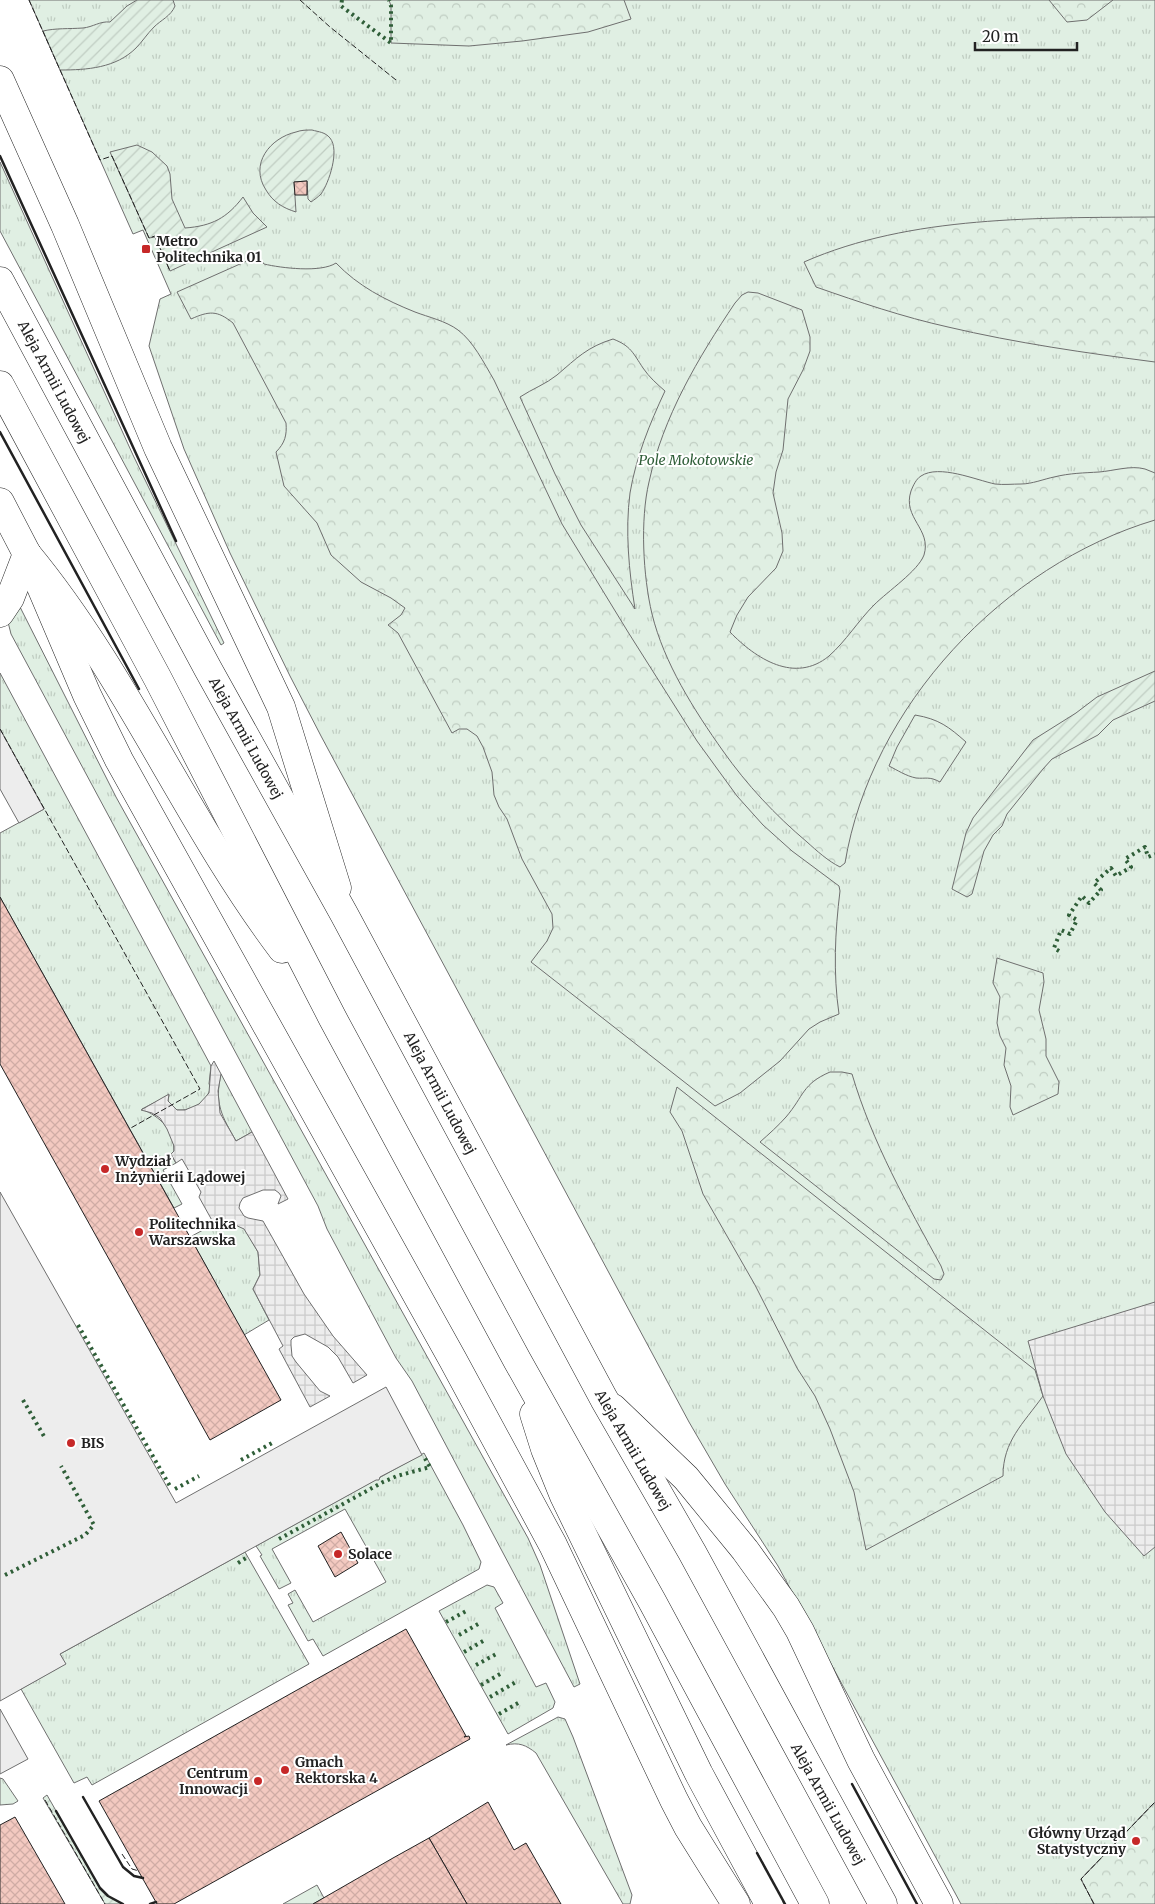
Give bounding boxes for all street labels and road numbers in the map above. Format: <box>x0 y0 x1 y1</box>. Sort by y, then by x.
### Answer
street label: Aleja Armii Ludowej <box>14 317 94 447</box>
street label: Aleja Armii Ludowej <box>205 673 287 802</box>
street label: Aleja Armii Ludowej <box>400 1028 480 1158</box>
street label: Aleja Armii Ludowej <box>591 1386 675 1514</box>
street label: Aleja Armii Ludowej <box>787 1739 869 1868</box>

